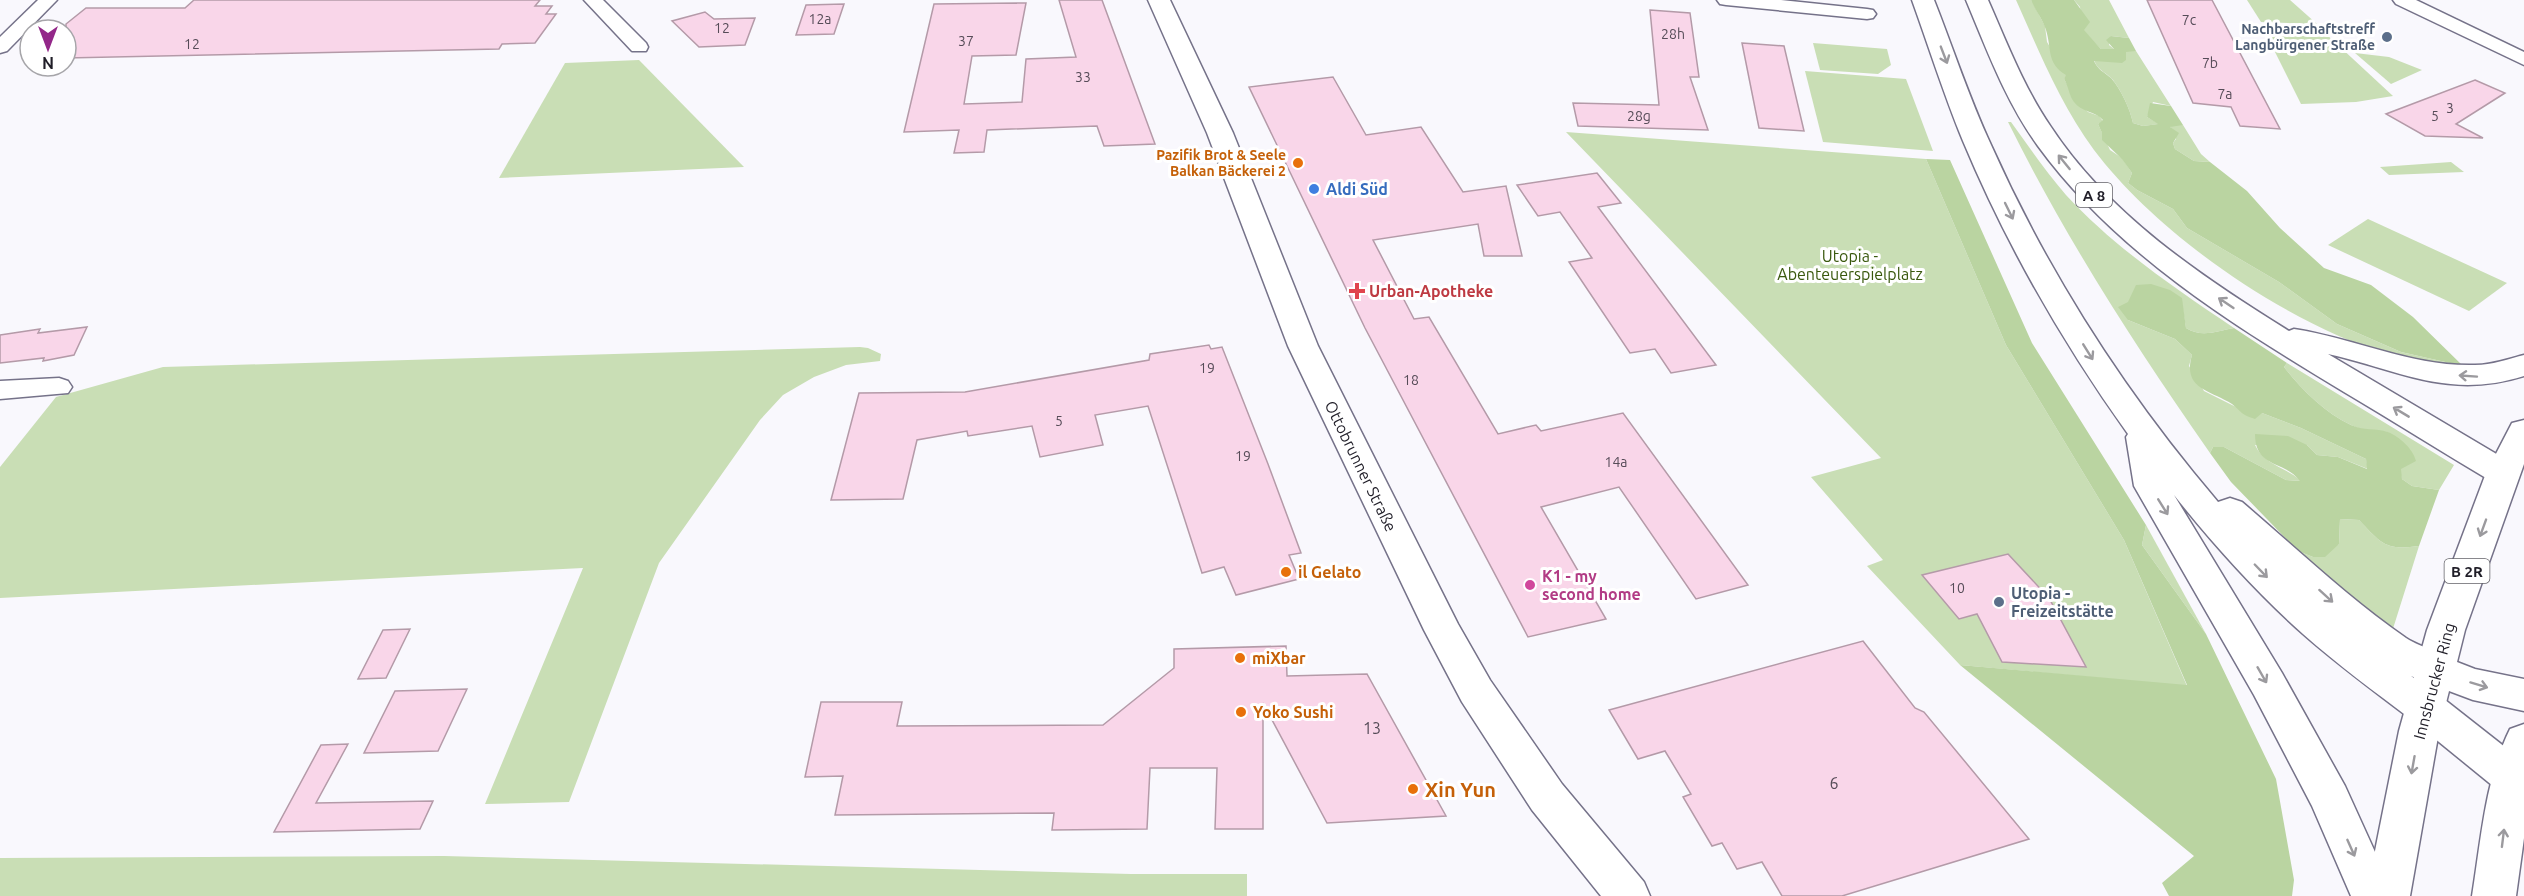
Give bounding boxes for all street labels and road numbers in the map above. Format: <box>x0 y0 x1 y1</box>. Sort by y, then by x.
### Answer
road number: A 8 <box>2076 183 2112 207</box>
street label: Ottobrunner Straße <box>1322 398 1400 534</box>
road number: B 2R <box>2444 559 2490 583</box>
street label: Innsbrucker Ring <box>2410 621 2458 741</box>

